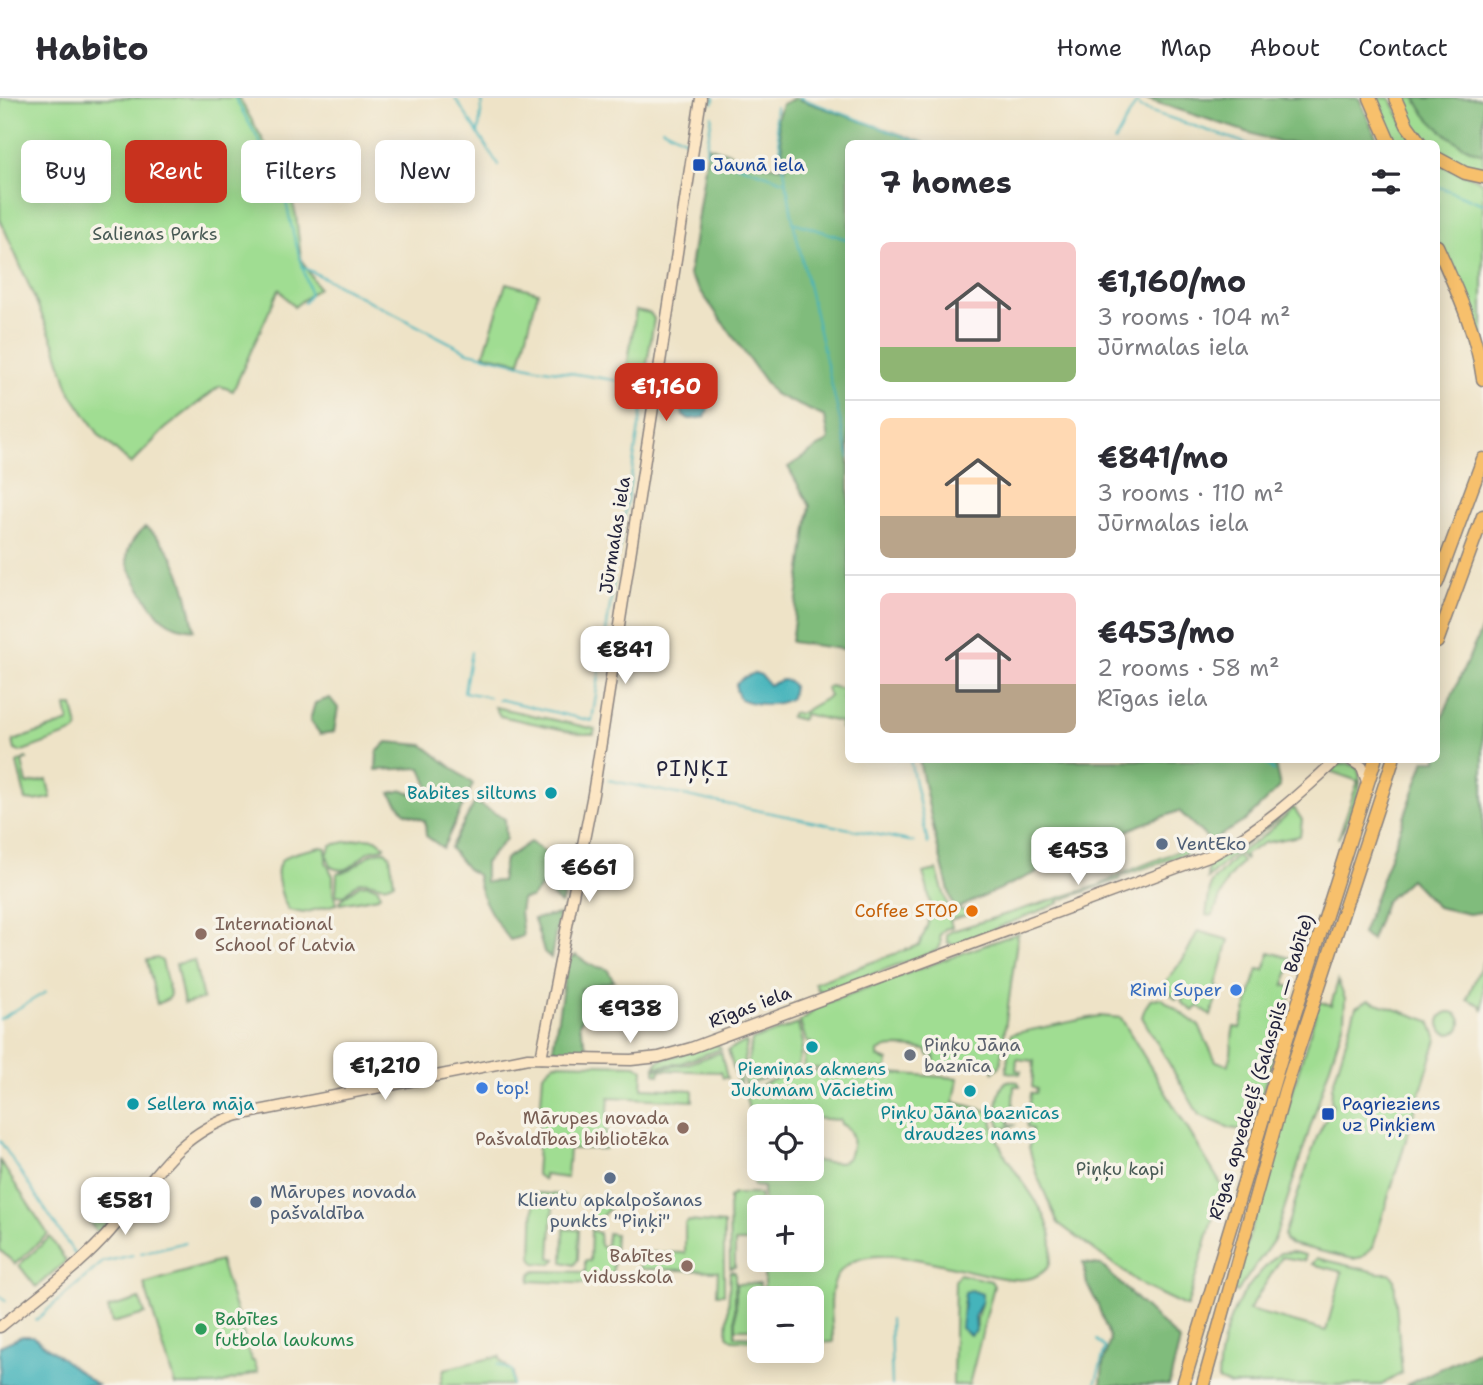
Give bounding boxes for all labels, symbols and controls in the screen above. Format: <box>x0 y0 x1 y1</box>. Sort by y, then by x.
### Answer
text: Habito <box>35 26 149 71</box>
text: Home <box>1056 32 1122 64</box>
text: Map <box>1160 32 1212 64</box>
text: About <box>1250 32 1320 64</box>
text: Contact <box>1358 32 1448 64</box>
chip: Buy <box>21 140 111 203</box>
chip: Rent <box>125 140 227 203</box>
chip: Filters <box>241 140 361 203</box>
chip: New <box>375 140 475 203</box>
place label: Jaunā iela <box>713 153 805 177</box>
marker: Jaunā iela <box>691 157 707 173</box>
text: 7 homes <box>880 162 1012 203</box>
icon: filters <box>1367 163 1405 201</box>
park label: Salienas Parks <box>92 222 218 246</box>
text: €1,160/mo <box>1097 261 1246 302</box>
icon: home <box>936 270 1020 354</box>
text: 3 rooms · 104 m² <box>1097 302 1290 332</box>
text: Jūrmalas iela <box>1097 332 1249 362</box>
pin: €1,160 <box>609 364 723 423</box>
text: €1,160 <box>631 371 701 401</box>
text: €841/mo <box>1097 437 1229 478</box>
icon: home <box>936 446 1020 530</box>
street label: Jūrmalas iela <box>594 475 636 595</box>
text: 3 rooms · 110 m² <box>1097 478 1284 508</box>
text: Jūrmalas iela <box>1097 508 1249 538</box>
text: €453/mo <box>1097 612 1235 653</box>
icon: home <box>936 621 1020 705</box>
pin: €841 <box>584 626 666 686</box>
text: €841 <box>596 634 654 664</box>
text: 2 rooms · 58 m² <box>1097 653 1280 683</box>
text: Rīgas iela <box>1097 683 1207 713</box>
district label: PIŅĶI <box>656 755 730 784</box>
place label: Babites siltums <box>407 781 537 805</box>
marker: Babites siltums <box>543 785 559 801</box>
pin: €453 <box>1037 828 1119 887</box>
place label: VentEko <box>1176 832 1246 856</box>
text: €453 <box>1047 835 1109 865</box>
marker: VentEko <box>1154 836 1170 852</box>
pin: €661 <box>548 844 630 904</box>
text: €661 <box>560 852 618 882</box>
place label: Coffee STOP <box>854 899 958 923</box>
marker: Coffee STOP <box>964 903 980 919</box>
street label: Rīgas apvedceļš (Salaspils — Babīte) <box>1203 911 1319 1223</box>
place label: International School of Latvia <box>215 912 355 957</box>
marker: International School of Latvia <box>193 926 209 942</box>
place label: Rimi Super <box>1130 978 1222 1002</box>
street label: Rīgas iela <box>705 980 795 1034</box>
marker: Rimi Super <box>1228 982 1244 998</box>
pin: €938 <box>589 986 671 1045</box>
text: €938 <box>598 993 662 1023</box>
place label: Piņķu Jāņa baznīca <box>924 1033 1021 1078</box>
marker: Piemiņas akmens Jukumam Vācietim <box>804 1039 820 1055</box>
pin: €1,210 <box>328 1042 442 1102</box>
marker: Piņķu Jāņa baznīca <box>902 1047 918 1063</box>
text: €1,210 <box>349 1050 421 1080</box>
place label: Piemiņas akmens Jukumam Vācietim <box>730 1057 894 1102</box>
place label: top! <box>496 1076 529 1100</box>
marker: top! <box>474 1080 490 1096</box>
marker: Piņķu Jāņa baznīcas draudzes nams <box>962 1083 978 1099</box>
place label: Sellera māja <box>147 1092 254 1116</box>
place label: Pagrieziens uz Piņķiem <box>1342 1092 1441 1137</box>
marker: Sellera māja <box>125 1096 141 1112</box>
place label: Piņķu Jāņa baznīcas draudzes nams <box>880 1101 1060 1146</box>
map controls <box>747 1104 824 1363</box>
button: locate <box>747 1104 824 1181</box>
place label: Mārupes novada Pašvaldības bibliotēka <box>475 1106 669 1151</box>
marker: Pagrieziens uz Piņķiem <box>1320 1106 1336 1122</box>
marker: Mārupes novada Pašvaldības bibliotēka <box>675 1120 691 1136</box>
park label: Piņķu kapi <box>1076 1157 1164 1181</box>
marker: Klientu apkalpošanas punkts "Piņķi" <box>602 1170 618 1186</box>
pin: €581 <box>84 1178 166 1237</box>
place label: Mārupes novada pašvaldība <box>270 1180 416 1225</box>
text: €581 <box>97 1185 153 1215</box>
place label: Klientu apkalpošanas punkts "Piņķi" <box>517 1188 703 1233</box>
marker: Mārupes novada pašvaldība <box>248 1194 264 1210</box>
button: + <box>747 1195 824 1272</box>
place label: Babītes vidusskola <box>583 1244 673 1289</box>
marker: Babītes vidusskola <box>679 1258 695 1274</box>
button: − <box>747 1286 824 1363</box>
place label: Babītes futbola laukums <box>215 1307 354 1352</box>
marker: Babītes futbola laukums <box>193 1321 209 1337</box>

